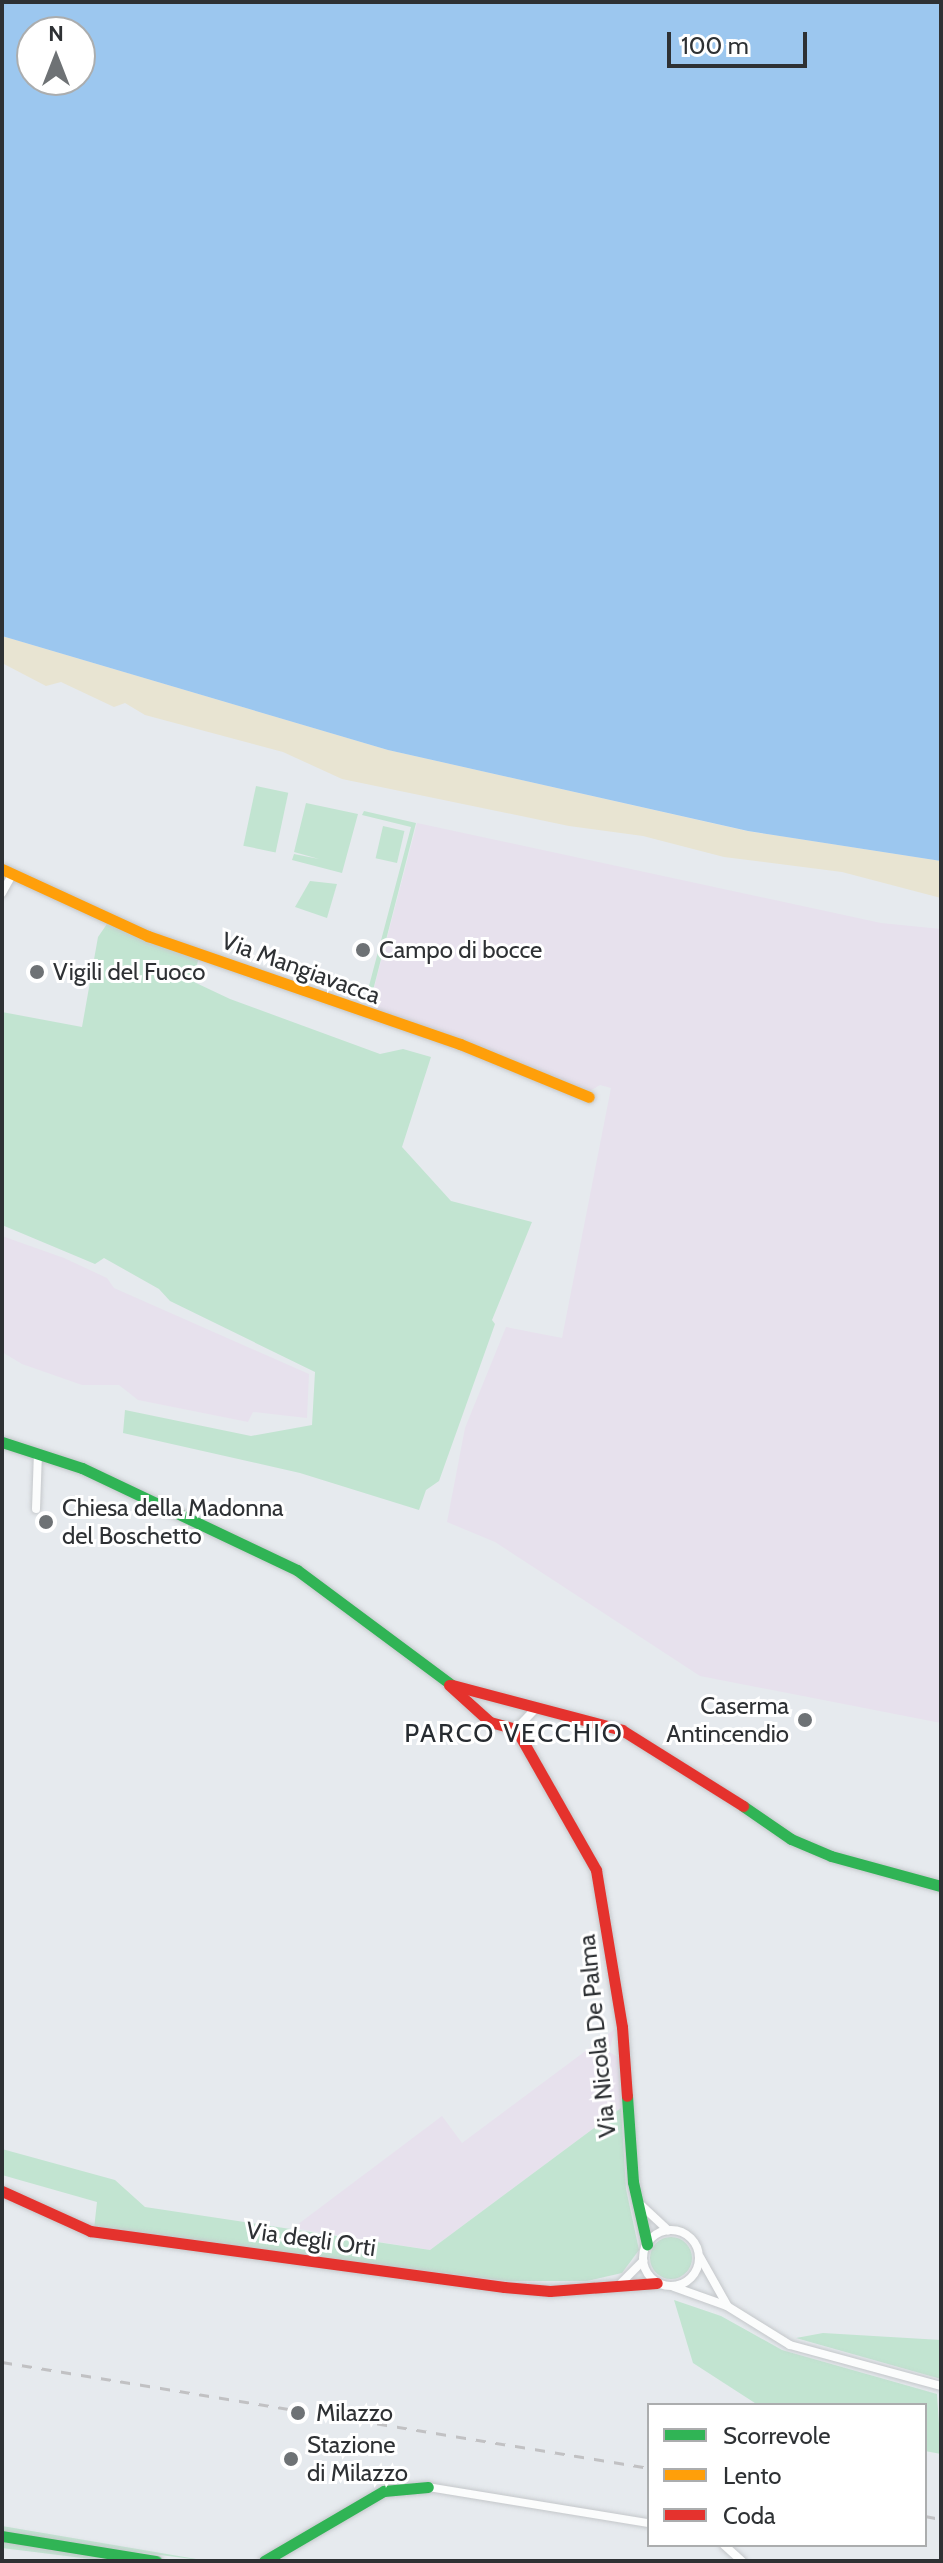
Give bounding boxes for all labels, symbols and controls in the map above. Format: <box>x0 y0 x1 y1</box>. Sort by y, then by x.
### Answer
north arrow <box>16 16 96 96</box>
scale bar <box>671 16 811 66</box>
text: N <box>48 20 64 47</box>
text: 100 m <box>681 31 749 60</box>
street label: Via Mangiavacca <box>218 926 384 1010</box>
place label: Campo di bocce <box>379 936 542 964</box>
marker: Campo di bocce <box>354 941 372 959</box>
place label: Vigili del Fuoco <box>53 958 205 986</box>
marker: Vigili del Fuoco <box>28 963 46 981</box>
place label: Chiesa della Madonna del Boschetto <box>62 1494 284 1550</box>
marker: Chiesa della Madonna del Boschetto <box>37 1513 55 1531</box>
place label: Caserma Antincendio <box>666 1692 789 1748</box>
marker: Caserma Antincendio <box>796 1711 814 1729</box>
district label: PARCO VECCHIO <box>404 1718 624 1750</box>
street label: Via Nicola De Palma <box>572 1933 622 2139</box>
street label: Via degli Orti <box>244 2216 378 2262</box>
place label: Milazzo <box>316 2399 393 2427</box>
marker: Milazzo <box>287 2402 309 2424</box>
legend <box>647 2403 927 2547</box>
text: Scorrevole <box>723 2421 831 2450</box>
place label: Stazione di Milazzo <box>307 2431 408 2487</box>
marker: Stazione di Milazzo <box>282 2450 300 2468</box>
text: Lento <box>723 2461 782 2490</box>
text: Coda <box>723 2501 776 2530</box>

